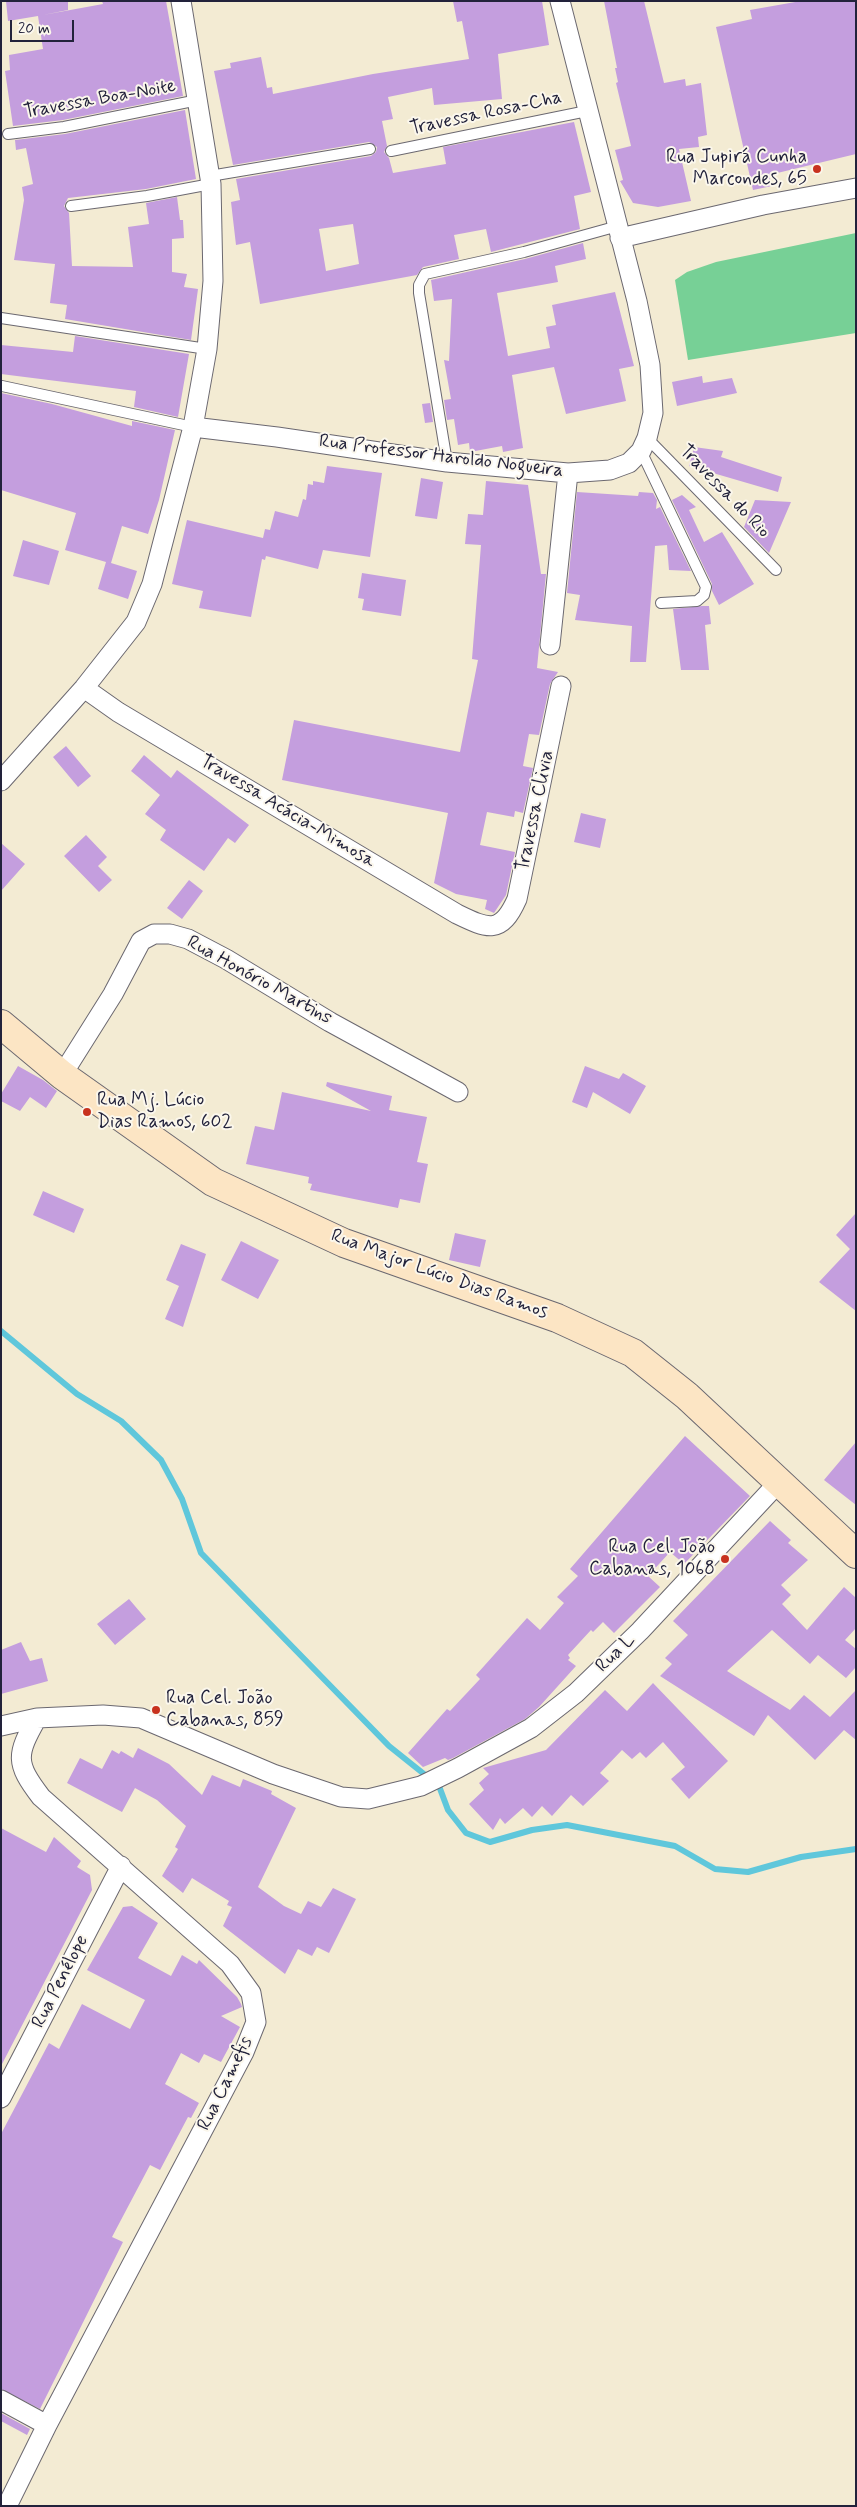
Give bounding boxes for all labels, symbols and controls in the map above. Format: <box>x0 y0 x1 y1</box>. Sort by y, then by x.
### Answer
scale bar <box>12 10 76 42</box>
text: 20 m <box>18 19 50 39</box>
street label: Travessa Boa-Noite <box>22 75 178 125</box>
street label: Travessa Rosa-Cha <box>408 87 564 141</box>
place label: Rua Jupirá Cunha Marcondes, 65 <box>666 147 807 191</box>
marker: Rua Jupirá Cunha Marcondes, 65 <box>811 163 823 175</box>
street label: Rua Professor Haroldo Nogueira <box>318 431 564 483</box>
street label: Travessa do Rio <box>674 441 774 543</box>
street label: Travessa Clivia <box>512 748 560 874</box>
street label: Travessa Acácia-Mimosa <box>195 751 379 873</box>
street label: Rua Honório Martins <box>182 932 336 1030</box>
place label: Rua Mj. Lúcio Dias Ramos, 602 <box>97 1090 233 1134</box>
marker: Rua Mj. Lúcio Dias Ramos, 602 <box>81 1106 93 1118</box>
street label: Rua Major Lúcio Dias Ramos <box>327 1225 551 1325</box>
place label: Rua Cel. João Cabanas, 1068 <box>589 1537 715 1581</box>
marker: Rua Cel. João Cabanas, 1068 <box>719 1553 731 1565</box>
street label: Rua L <box>592 1630 640 1678</box>
place label: Rua Cel. João Cabanas, 859 <box>166 1688 284 1732</box>
marker: Rua Cel. João Cabanas, 859 <box>150 1704 162 1716</box>
street label: Rua Penélope <box>28 1932 94 2032</box>
street label: Rua Camefis <box>193 2033 259 2135</box>

